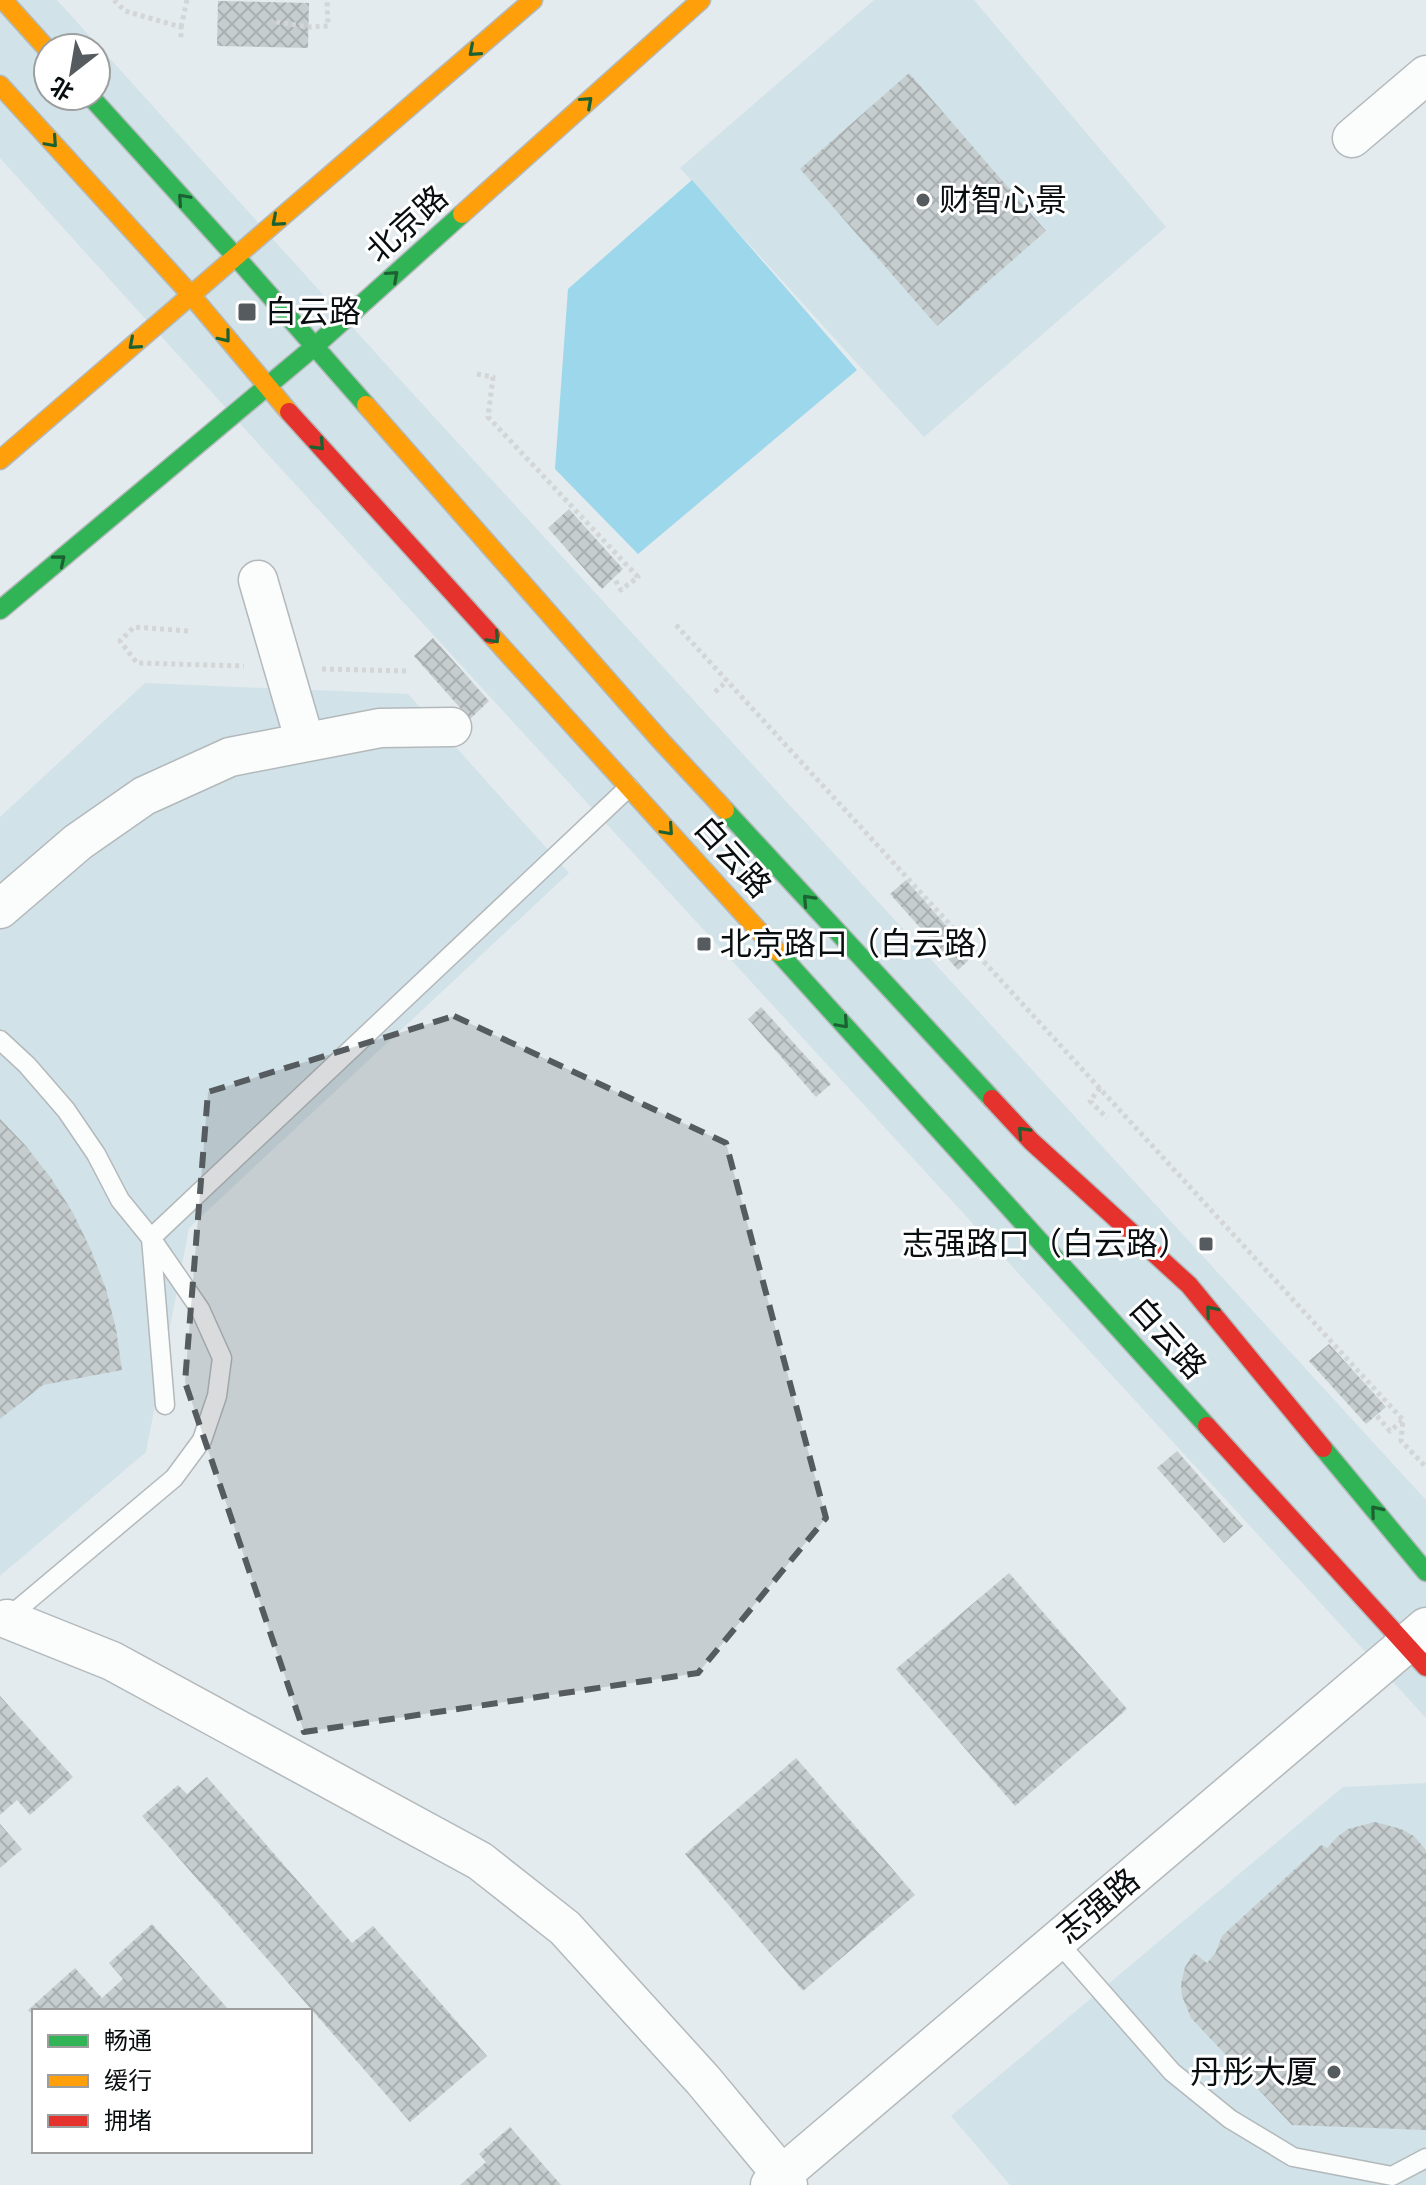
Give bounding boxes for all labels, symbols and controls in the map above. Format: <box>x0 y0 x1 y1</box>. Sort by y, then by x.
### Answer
north arrow <box>32 32 112 112</box>
one-way arrow <box>469 41 484 56</box>
text: 北 <box>47 73 77 104</box>
one-way arrow <box>577 98 592 112</box>
one-way arrow <box>43 133 57 148</box>
street label: 北京路 <box>360 179 454 269</box>
place label: 财智心景 <box>939 184 1067 217</box>
marker: 财智心景 <box>914 191 932 209</box>
one-way arrow <box>179 193 193 208</box>
one-way arrow <box>272 211 287 226</box>
one-way arrow <box>384 271 399 286</box>
place label: 白云路 <box>265 295 361 329</box>
marker: 白云路 <box>236 301 258 323</box>
one-way arrow <box>215 328 230 342</box>
one-way arrow <box>129 334 144 349</box>
one-way arrow <box>310 435 324 450</box>
one-way arrow <box>51 555 65 570</box>
one-way arrow <box>484 628 498 643</box>
street label: 白云路 <box>688 810 778 904</box>
one-way arrow <box>659 821 673 836</box>
one-way arrow <box>803 895 818 909</box>
place label: 北京路口（白云路） <box>720 927 1008 961</box>
marker: 北京路口（白云路） <box>695 935 713 953</box>
one-way arrow <box>833 1014 848 1028</box>
one-way arrow <box>1017 1127 1032 1141</box>
place label: 志强路口（白云路） <box>902 1227 1190 1261</box>
marker: 志强路口（白云路） <box>1197 1235 1215 1253</box>
street label: 白云路 <box>1123 1291 1213 1385</box>
one-way arrow <box>1206 1306 1221 1320</box>
one-way arrow <box>1371 1506 1386 1521</box>
street label: 志强路 <box>1050 1862 1146 1950</box>
legend <box>32 2009 312 2153</box>
text: 畅通 <box>104 2028 152 2054</box>
place label: 丹彤大厦 <box>1190 2056 1318 2089</box>
marker: 丹彤大厦 <box>1325 2063 1343 2081</box>
text: 缓行 <box>104 2068 152 2094</box>
text: 拥堵 <box>104 2108 152 2134</box>

